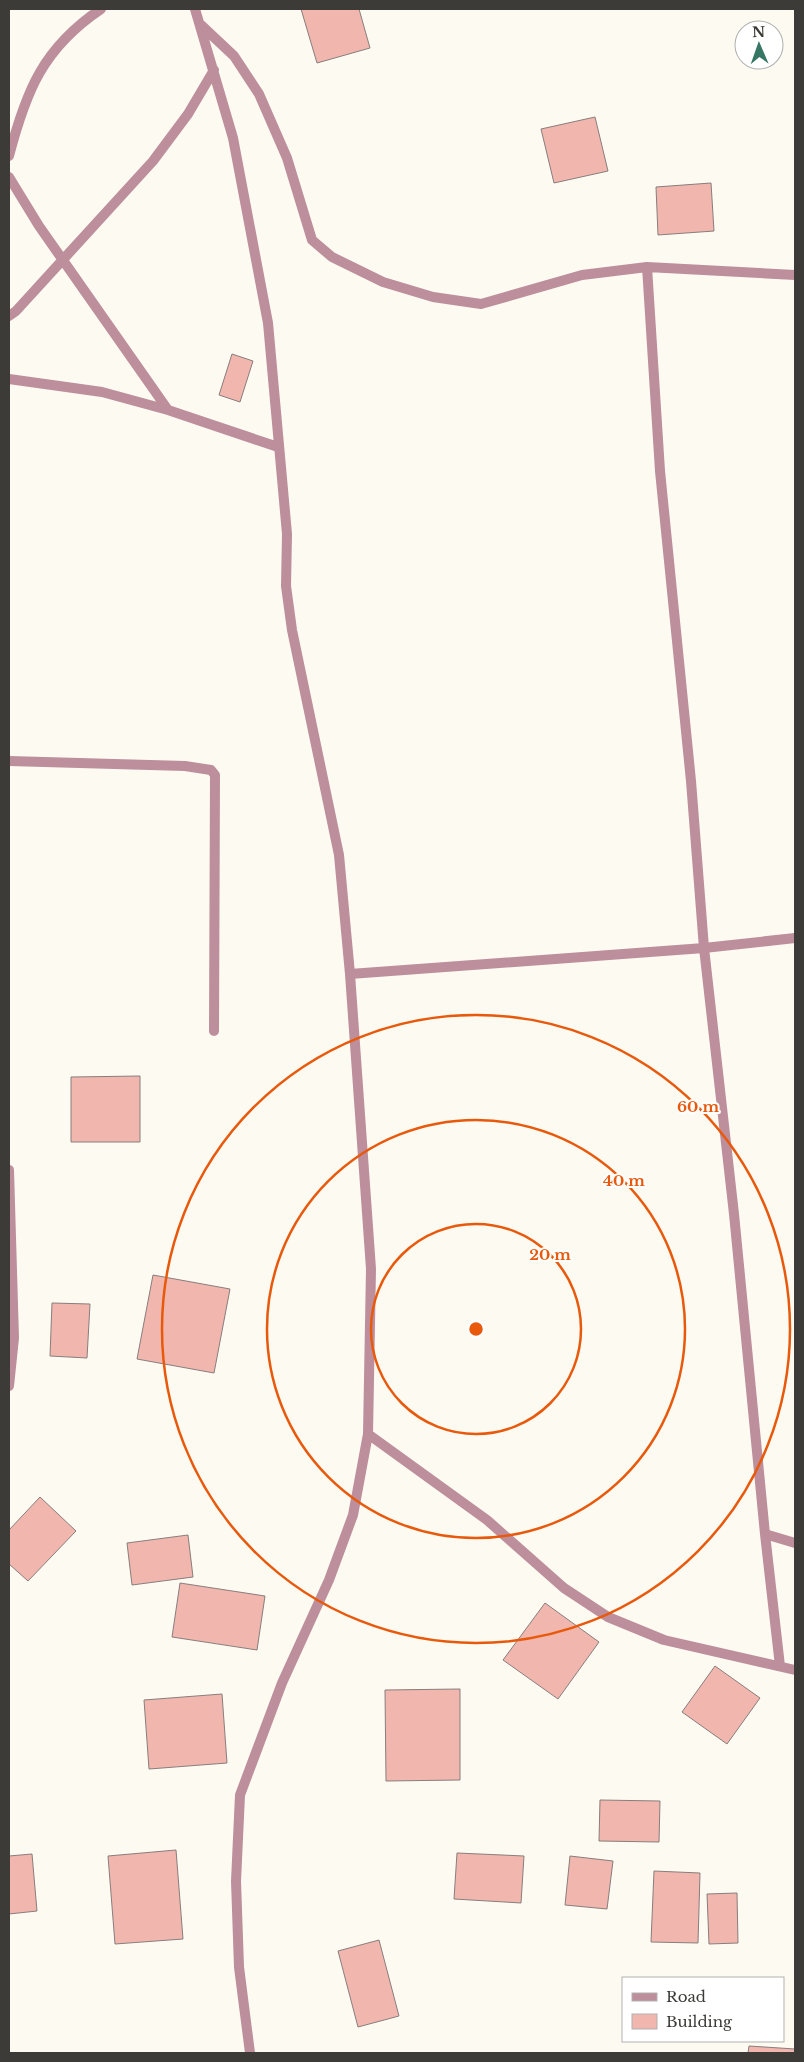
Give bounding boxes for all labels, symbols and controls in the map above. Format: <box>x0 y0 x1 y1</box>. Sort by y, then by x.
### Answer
north arrow <box>734 20 784 70</box>
text: N <box>752 23 765 41</box>
text: 60 m <box>677 1097 719 1116</box>
text: 40 m <box>603 1171 645 1190</box>
text: 20 m <box>529 1245 571 1264</box>
centre of rings <box>467 1320 485 1338</box>
legend <box>622 1977 784 2042</box>
text: Road <box>666 1987 706 2006</box>
text: Building <box>666 2012 733 2031</box>

